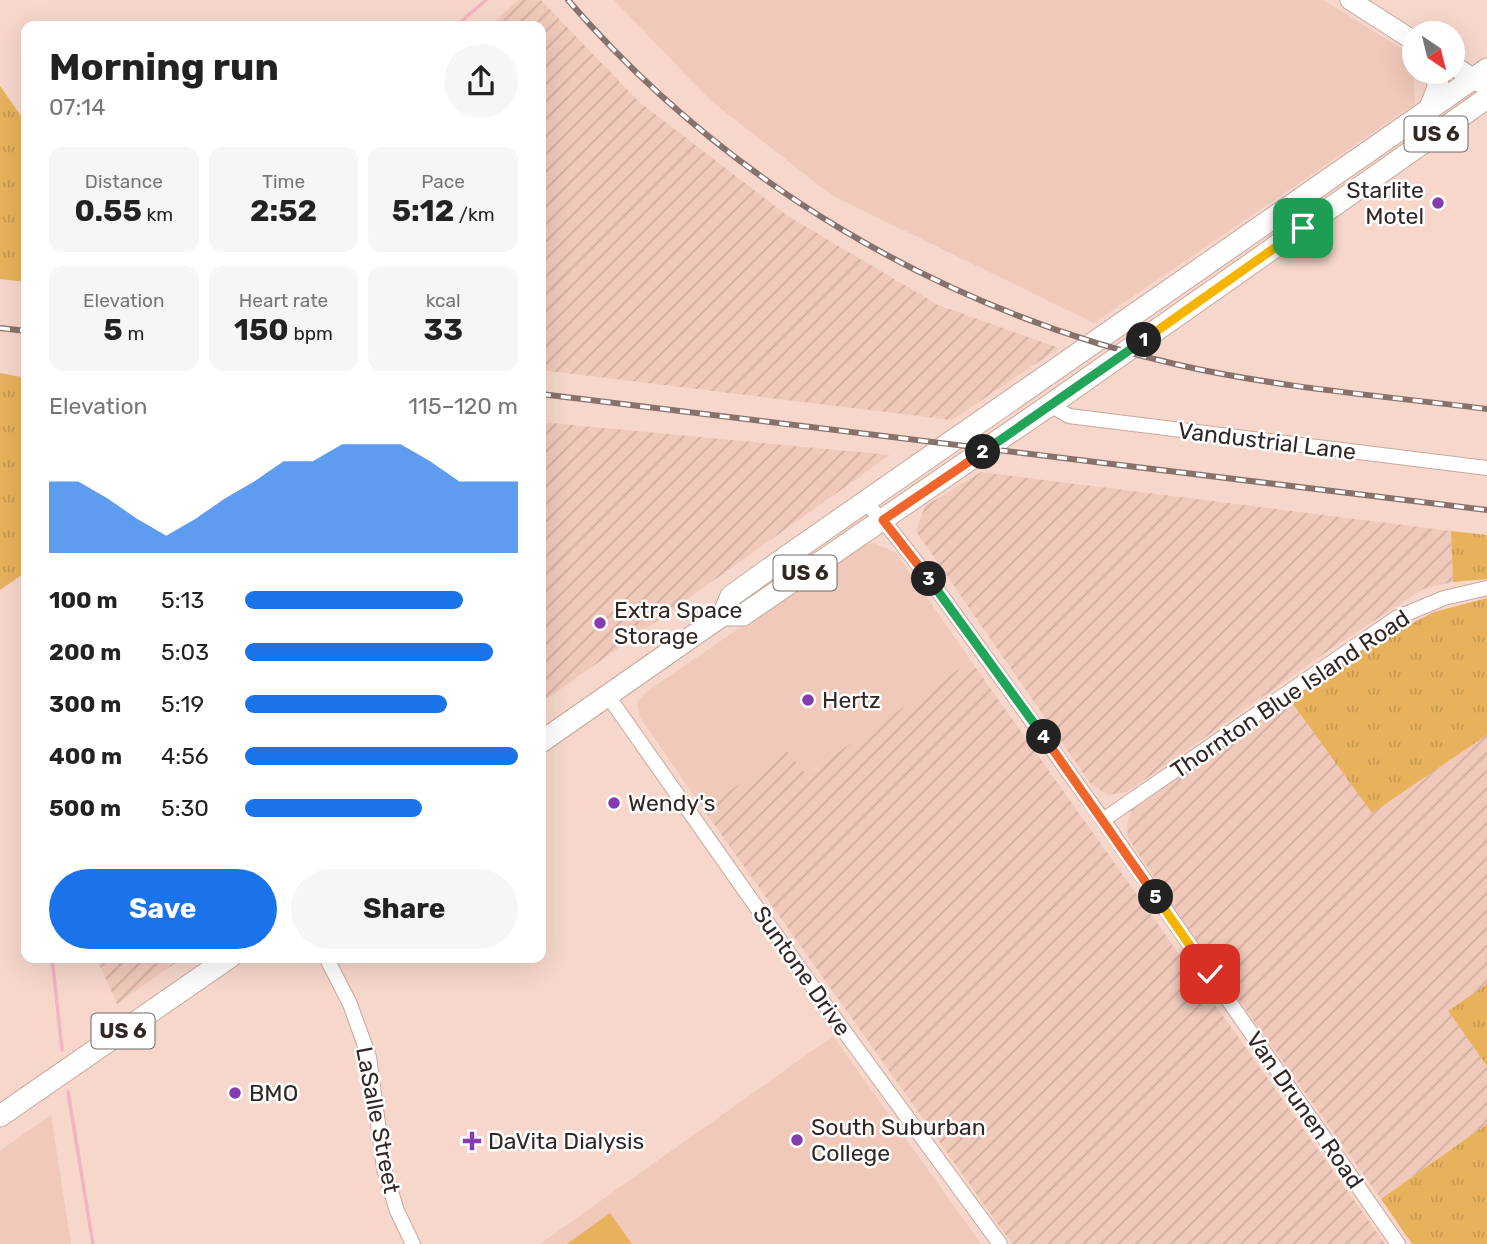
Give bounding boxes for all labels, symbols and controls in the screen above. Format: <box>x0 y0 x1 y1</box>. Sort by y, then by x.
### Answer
north arrow <box>1402 21 1465 84</box>
map controls <box>1402 21 1465 84</box>
text: Morning run <box>49 44 279 90</box>
button: share <box>444 44 518 118</box>
text: 07:14 <box>49 93 105 121</box>
road number: US 6 <box>1404 116 1468 152</box>
text: Distance <box>85 170 163 193</box>
text: Time <box>262 170 305 193</box>
text: Pace <box>421 170 465 193</box>
place label: Starlite Motel <box>1346 176 1424 230</box>
text: 0.55 <box>74 193 142 229</box>
text: 2:52 <box>250 193 317 229</box>
text: 5:12 <box>392 193 454 229</box>
marker: Starlite Motel <box>1430 195 1446 211</box>
pin <box>1273 198 1333 258</box>
text: km <box>142 203 173 226</box>
text: /km <box>454 203 495 226</box>
icon: arrive <box>1284 209 1322 247</box>
text: Elevation <box>83 289 165 312</box>
text: Heart rate <box>239 289 328 312</box>
text: kcal <box>426 289 461 312</box>
text: 5 <box>103 312 123 348</box>
text: 150 <box>234 312 289 348</box>
text: 33 <box>423 312 463 348</box>
text: m <box>123 322 144 345</box>
text: bpm <box>289 322 333 345</box>
pin: 1 <box>1126 322 1162 358</box>
text: 1 <box>1139 328 1148 351</box>
text: Elevation <box>49 392 148 420</box>
text: 115–120 m <box>408 392 518 420</box>
street label: Vandustrial Lane <box>1176 416 1358 466</box>
pin: 2 <box>965 434 1000 470</box>
text: 2 <box>976 440 989 463</box>
road number: US 6 <box>774 556 836 590</box>
pin: 3 <box>912 562 946 596</box>
text: 3 <box>922 567 935 590</box>
text: 100 m <box>49 586 118 614</box>
text: 5:13 <box>161 586 204 614</box>
place label: Extra Space Storage <box>614 596 743 650</box>
street label: Thornton Blue Island Road <box>1165 604 1415 784</box>
marker: Extra Space Storage <box>592 615 608 631</box>
text: 200 m <box>49 638 121 666</box>
text: 5:03 <box>161 638 209 666</box>
place label: Hertz <box>822 686 881 714</box>
text: 300 m <box>49 690 121 718</box>
text: 5:19 <box>161 690 204 718</box>
marker: Hertz <box>800 692 816 708</box>
pin: 4 <box>1026 720 1062 754</box>
text: 4 <box>1037 725 1050 748</box>
text: 400 m <box>49 742 122 770</box>
text: 4:56 <box>161 742 209 770</box>
place label: Wendy's <box>628 789 715 817</box>
text: 500 m <box>49 794 121 822</box>
text: 5:30 <box>161 794 209 822</box>
marker: Wendy's <box>606 795 622 811</box>
button: Save <box>49 869 277 949</box>
button: Share <box>291 869 518 949</box>
pin: 5 <box>1138 880 1174 914</box>
text: 5 <box>1149 885 1162 908</box>
street label: Suntone Drive <box>747 901 857 1041</box>
pin <box>1180 944 1240 1004</box>
icon: check <box>1191 955 1229 993</box>
road number: US 6 <box>92 1014 154 1048</box>
street label: Van Drunen Road <box>1240 1026 1370 1194</box>
street label: LaSalle Street <box>350 1044 406 1196</box>
place label: BMO <box>249 1079 298 1107</box>
marker: BMO <box>227 1085 243 1101</box>
place label: South Suburban College <box>811 1113 986 1167</box>
place label: DaVita Dialysis <box>488 1127 644 1155</box>
marker: DaVita Dialysis <box>462 1131 482 1151</box>
marker: South Suburban College <box>789 1132 805 1148</box>

